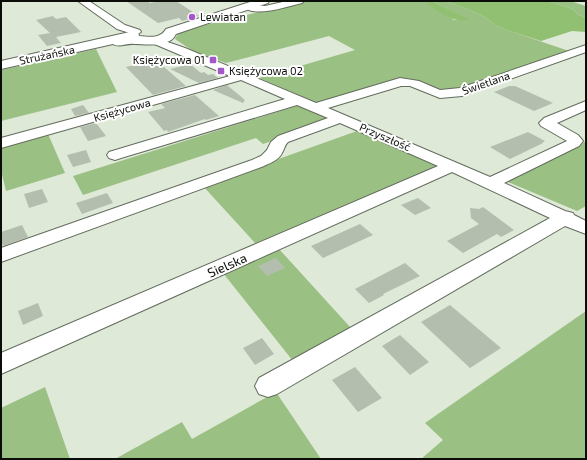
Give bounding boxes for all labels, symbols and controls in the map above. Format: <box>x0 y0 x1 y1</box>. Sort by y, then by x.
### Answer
place label: Lewiatan <box>200 10 246 23</box>
marker: Lewiatan <box>187 12 197 22</box>
street label: Strużańska <box>18 42 76 67</box>
place label: Księżycowa 01 <box>133 53 205 66</box>
marker: Księżycowa 01 <box>208 55 218 65</box>
place label: Księżycowa 02 <box>229 64 303 77</box>
marker: Księżycowa 02 <box>216 66 226 76</box>
street label: Świetlana <box>460 68 511 97</box>
street label: Księżycowa <box>92 95 152 124</box>
street label: Przyszłość <box>358 120 413 153</box>
street label: Sielska <box>205 249 249 281</box>

